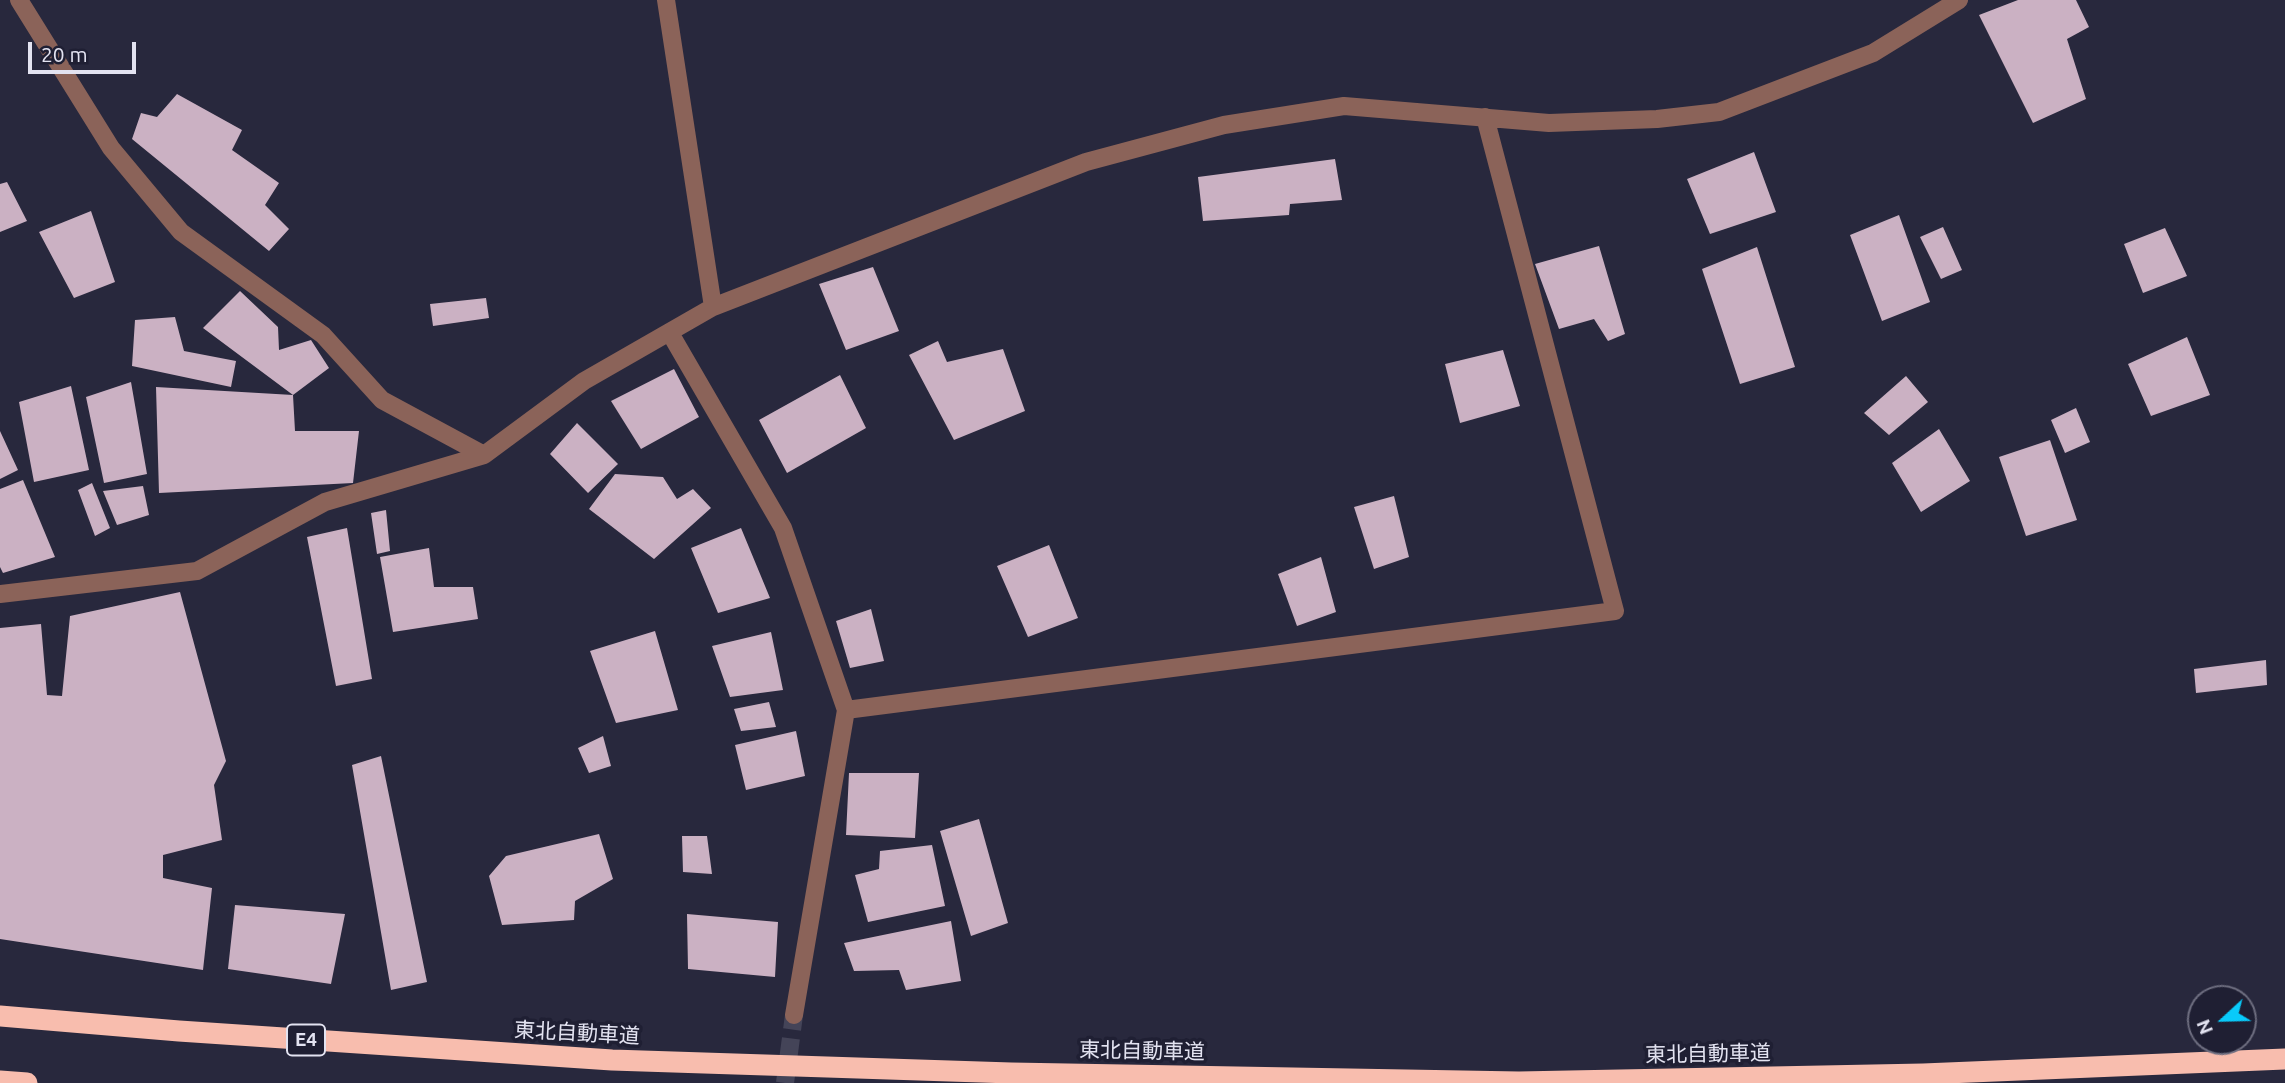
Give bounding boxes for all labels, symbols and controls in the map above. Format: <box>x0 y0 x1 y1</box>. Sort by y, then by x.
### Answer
scale bar <box>32 28 140 72</box>
text: 20 m <box>41 42 88 66</box>
north arrow <box>2187 985 2257 1055</box>
text: N <box>2192 1016 2217 1038</box>
street label: 東北自動車道 <box>513 1017 641 1049</box>
road number: E4 <box>287 1024 325 1056</box>
street label: 東北自動車道 <box>1079 1037 1205 1065</box>
street label: 東北自動車道 <box>1645 1040 1771 1068</box>

